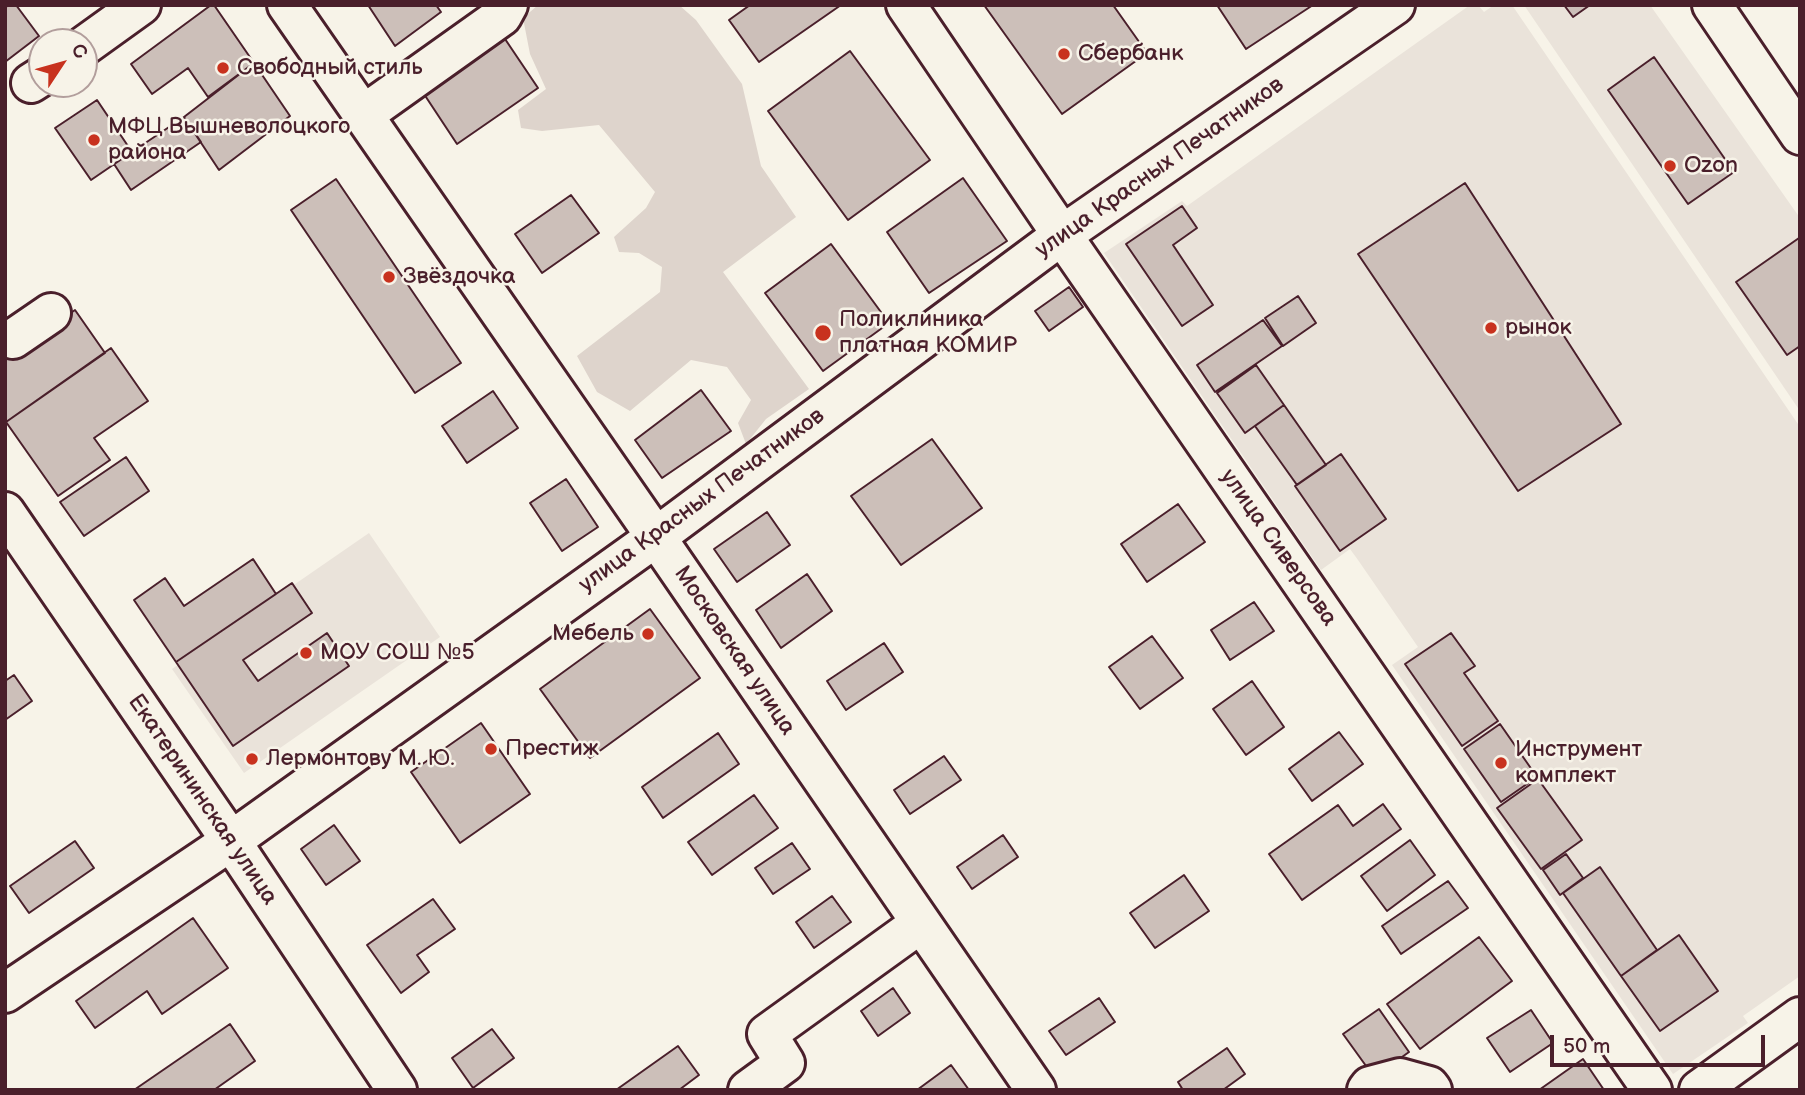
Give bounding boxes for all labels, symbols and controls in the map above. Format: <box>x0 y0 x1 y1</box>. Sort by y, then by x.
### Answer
north arrow <box>28 28 98 98</box>
text: С <box>66 39 92 64</box>
place label: Сбербанк <box>1078 40 1183 68</box>
marker: Сбербанк <box>1056 46 1072 62</box>
place label: Свободный стиль <box>237 54 423 82</box>
marker: Свободный стиль <box>215 60 231 76</box>
street label: улица Красных Печатников <box>1031 72 1289 264</box>
place label: МФЦ Вышневолоцкого района <box>108 113 350 167</box>
marker: МФЦ Вышневолоцкого района <box>86 132 102 148</box>
place label: Ozon <box>1684 152 1738 180</box>
marker: Ozon <box>1662 158 1678 174</box>
place label: Звёздочка <box>403 263 516 291</box>
marker: Звёздочка <box>381 269 397 285</box>
place label: Поликлиника платная КОМИР <box>839 306 1017 360</box>
place label: рынок <box>1505 314 1572 342</box>
marker: рынок <box>1483 320 1499 336</box>
marker: Поликлиника платная КОМИР <box>813 323 833 343</box>
street label: улица Красных Печатников <box>574 403 830 599</box>
street label: улица Сиверсова <box>1214 464 1342 632</box>
street label: Московская улица <box>667 561 801 741</box>
place label: Мебель <box>552 620 634 648</box>
marker: Мебель <box>640 626 656 642</box>
place label: МОУ СОШ №5 <box>320 639 475 667</box>
marker: МОУ СОШ №5 <box>298 645 314 661</box>
street label: Екатерининская улица <box>121 690 283 910</box>
place label: Престиж <box>505 735 599 763</box>
place label: Инструмент комплект <box>1515 736 1642 790</box>
marker: Престиж <box>483 741 499 757</box>
place label: Лермонтову М. Ю. <box>266 745 455 773</box>
marker: Лермонтову М. Ю. <box>244 751 260 767</box>
marker: Инструмент комплект <box>1493 755 1509 771</box>
scale bar <box>1553 1021 1768 1066</box>
text: 50 m <box>1563 1034 1610 1059</box>

